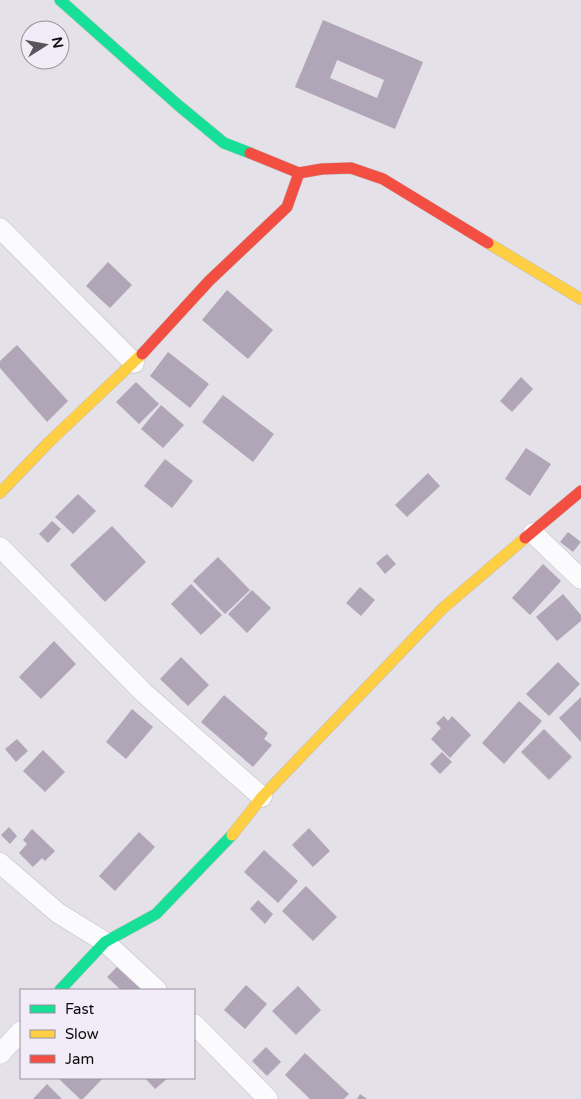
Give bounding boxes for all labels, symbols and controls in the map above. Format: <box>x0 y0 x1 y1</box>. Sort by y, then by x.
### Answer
north arrow <box>20 20 70 70</box>
text: N <box>48 35 67 50</box>
legend <box>20 989 195 1079</box>
text: Fast <box>65 1000 95 1018</box>
text: Slow <box>65 1025 99 1043</box>
text: Jam <box>65 1050 94 1068</box>

